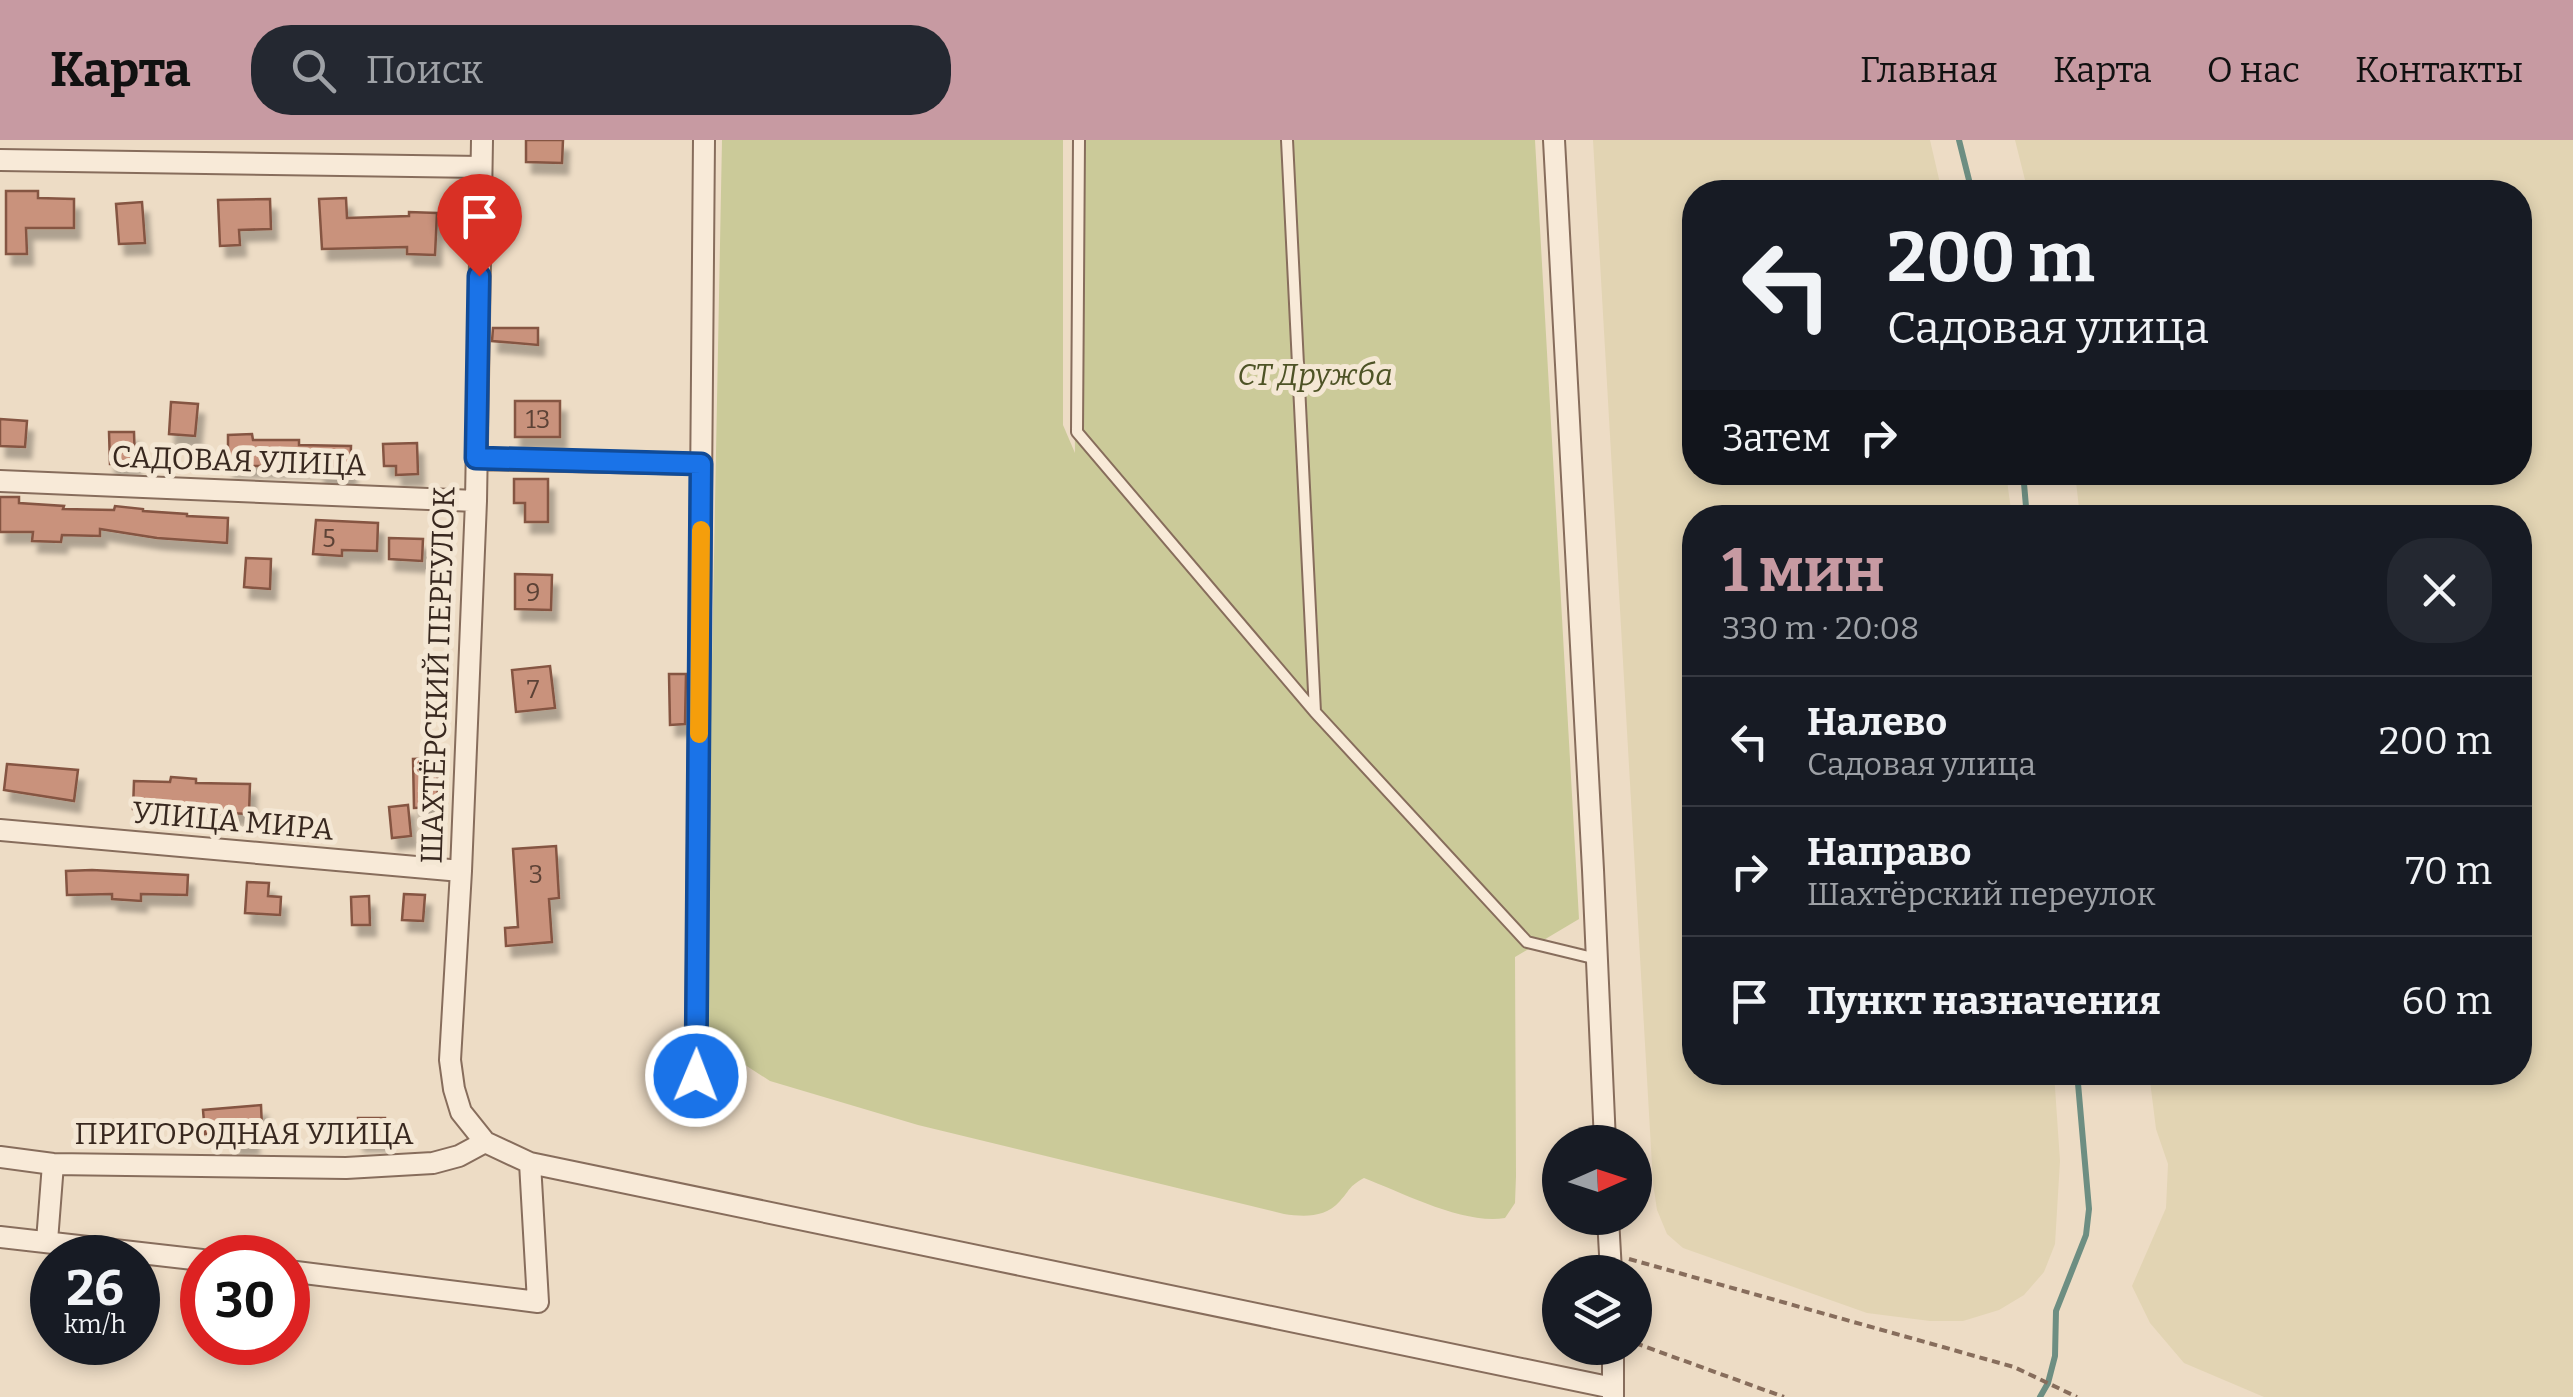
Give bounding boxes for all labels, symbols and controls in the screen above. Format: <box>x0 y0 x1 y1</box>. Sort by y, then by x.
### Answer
search box <box>251 25 951 115</box>
text: Карта <box>50 41 191 99</box>
icon: search <box>286 43 341 98</box>
text: Поиск <box>366 47 483 93</box>
text: Главная <box>1860 49 1998 91</box>
text: Карта <box>2053 49 2152 91</box>
text: О нас <box>2207 49 2300 91</box>
text: Контакты <box>2355 49 2523 91</box>
pin <box>437 174 522 277</box>
icon: arrive <box>452 189 507 244</box>
text: 200 m <box>1887 216 2095 300</box>
icon: left <box>1722 220 1852 350</box>
text: Садовая улица <box>1887 301 2209 355</box>
park label: СТ Дружба <box>1237 357 1393 393</box>
house number: 13 <box>526 405 550 435</box>
icon: right <box>1851 410 1906 465</box>
text: Затем <box>1722 415 1831 461</box>
street label: САДОВАЯ УЛИЦА <box>111 439 367 483</box>
street label: ШАХТЁРСКИЙ ПЕРЕУЛОК <box>413 486 463 864</box>
house number: 5 <box>322 524 336 554</box>
text: 1 мин <box>1722 535 1884 607</box>
button: close <box>2387 538 2492 643</box>
house number: 9 <box>526 578 540 608</box>
text: 330 m · 20:08 <box>1722 609 1919 647</box>
house number: 7 <box>527 675 540 705</box>
text: Налево <box>1807 699 1947 745</box>
icon: left <box>1722 714 1777 769</box>
text: 200 m <box>2379 718 2492 764</box>
text: Садовая улица <box>1807 745 2036 783</box>
street label: УЛИЦА МИРА <box>131 794 336 848</box>
text: Направо <box>1807 829 1971 875</box>
icon: right <box>1722 844 1777 899</box>
text: 70 m <box>2405 848 2492 894</box>
house number: 3 <box>529 860 543 890</box>
text: Шахтёрский переулок <box>1807 875 2156 913</box>
icon: arrive <box>1722 974 1777 1029</box>
text: Пункт назначения <box>1807 978 2161 1024</box>
text: 60 m <box>2401 978 2492 1024</box>
position arrow <box>644 1024 748 1128</box>
street label: ПРИГОРОДНАЯ УЛИЦА <box>75 1116 414 1152</box>
north arrow <box>1542 1125 1652 1235</box>
map controls <box>1542 1125 1652 1365</box>
speed limit sign: 30 <box>180 1235 310 1365</box>
button: layers <box>1542 1255 1652 1365</box>
text: 26 <box>66 1258 124 1318</box>
text: km/h <box>64 1310 126 1340</box>

